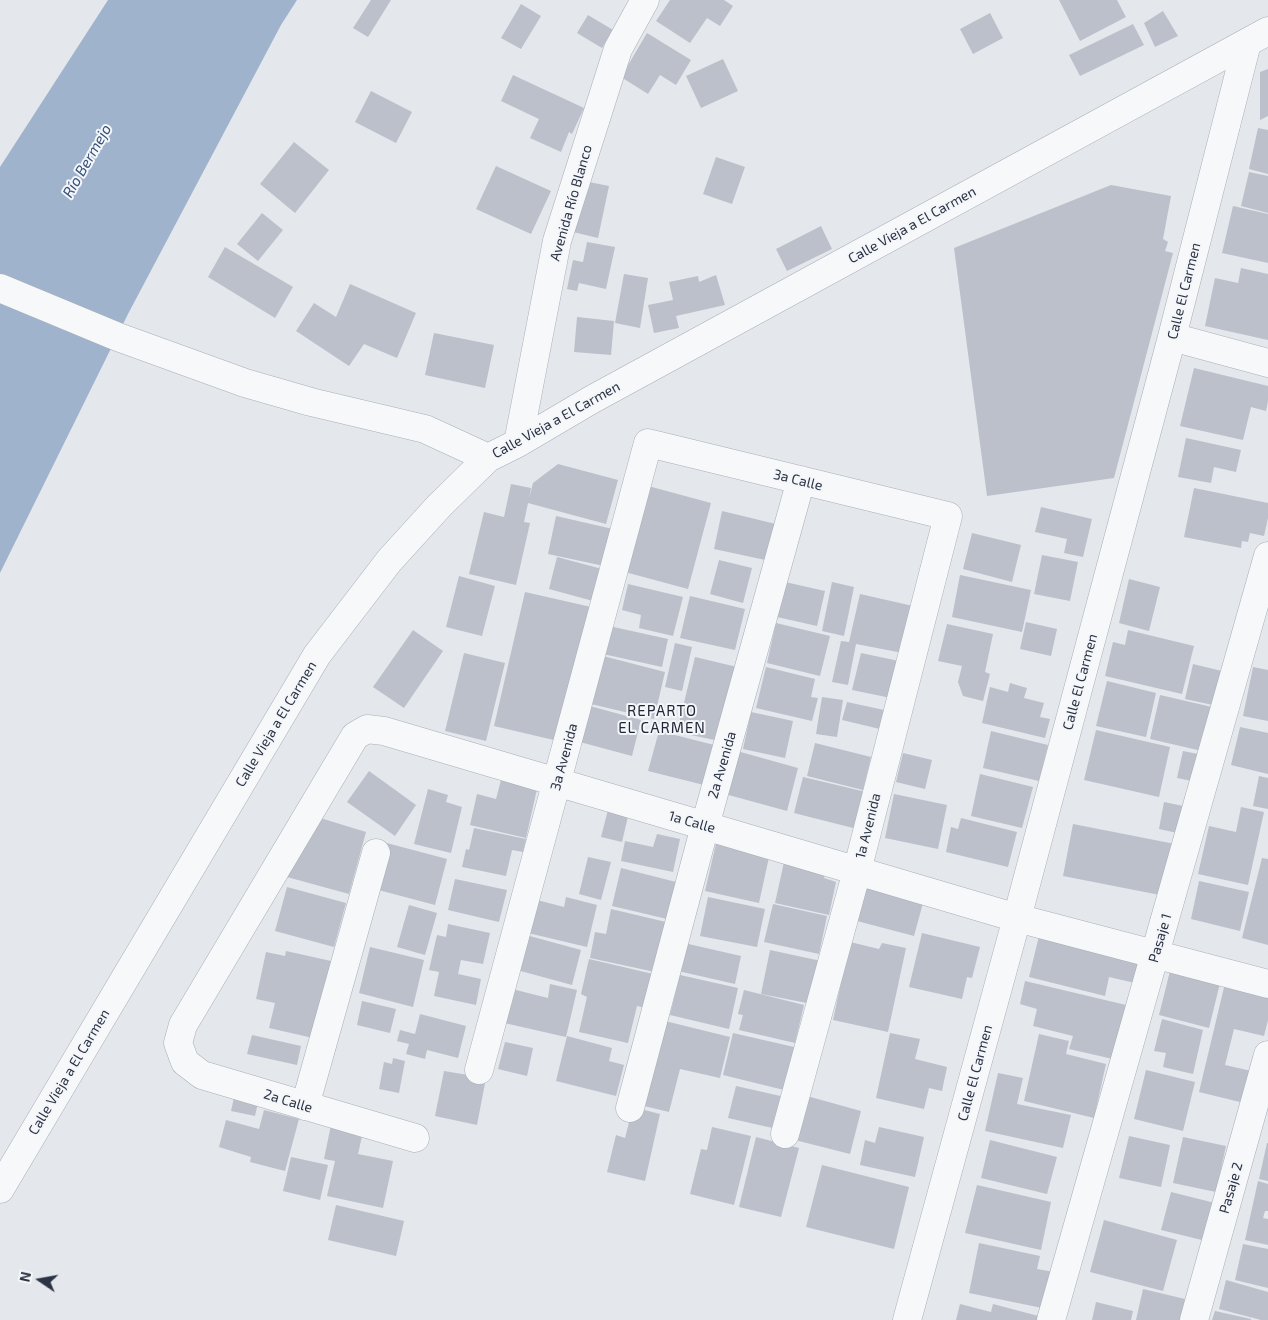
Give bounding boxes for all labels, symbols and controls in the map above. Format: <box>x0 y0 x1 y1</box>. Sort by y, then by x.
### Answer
water label: Río Bermejo <box>59 121 115 201</box>
street label: Avenida Río Blanco <box>546 143 596 263</box>
street label: Calle Vieja a El Carmen <box>845 183 979 267</box>
street label: Calle El Carmen <box>1164 241 1204 341</box>
street label: Calle Vieja a El Carmen <box>489 378 623 462</box>
street label: 3a Calle <box>772 466 824 494</box>
street label: Calle El Carmen <box>1059 632 1101 732</box>
street label: Calle Vieja a El Carmen <box>232 658 320 790</box>
district label: REPARTO EL CARMEN <box>617 702 707 737</box>
street label: 3a Avenida <box>547 721 581 793</box>
street label: 2a Avenida <box>704 729 740 801</box>
street label: 1a Avenida <box>852 791 884 861</box>
street label: 1a Calle <box>667 807 717 837</box>
street label: Pasaje 1 <box>1145 911 1175 965</box>
street label: Calle Vieja a El Carmen <box>25 1006 113 1138</box>
street label: Calle El Carmen <box>954 1023 996 1123</box>
street label: 2a Calle <box>262 1086 314 1116</box>
street label: Pasaje 2 <box>1216 1160 1246 1216</box>
north arrow <box>15 1255 65 1305</box>
text: N <box>15 1270 34 1283</box>

